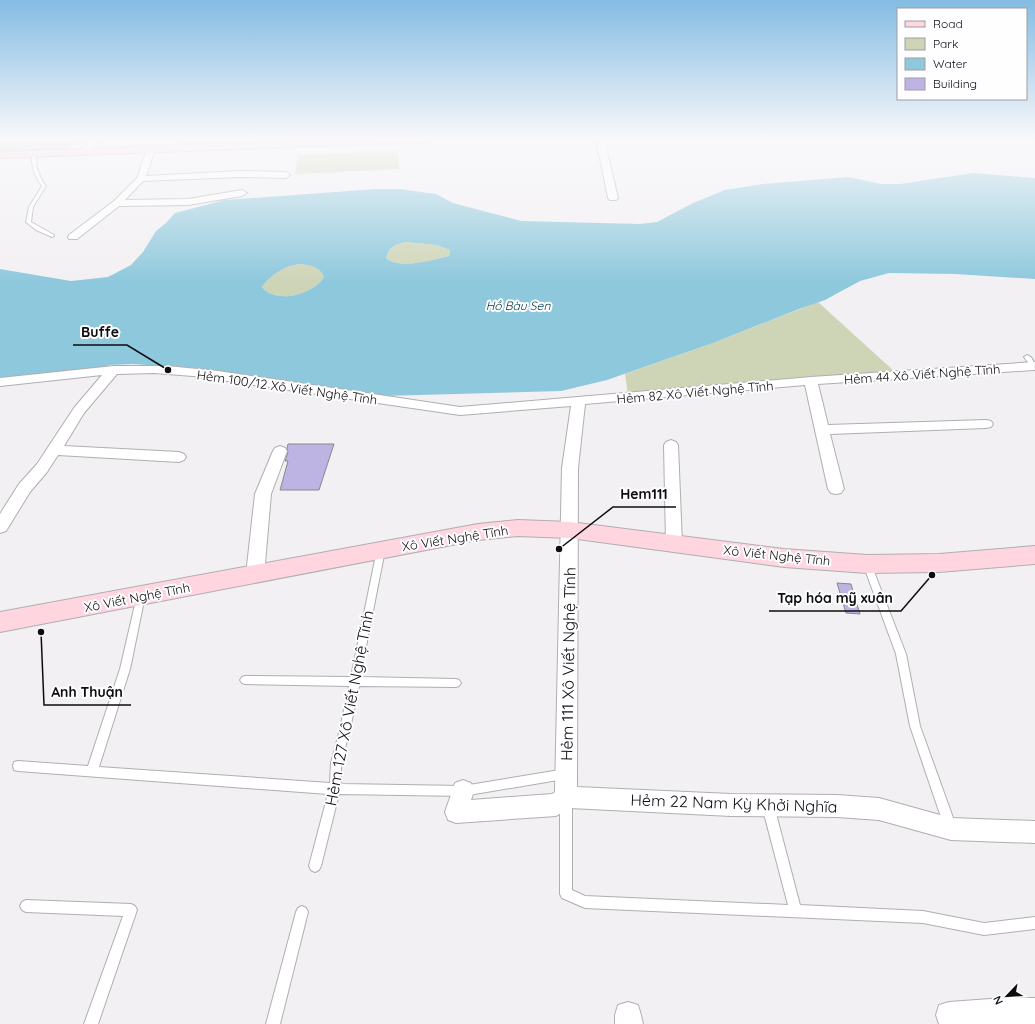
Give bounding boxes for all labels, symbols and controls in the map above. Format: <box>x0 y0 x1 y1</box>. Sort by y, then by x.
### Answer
legend <box>897 8 1027 100</box>
text: Road <box>933 16 963 31</box>
text: Park <box>933 36 958 51</box>
text: Water <box>933 56 968 71</box>
text: Building <box>933 76 977 91</box>
water label: Hồ Bàu Sen <box>486 298 551 313</box>
callout: Buffe <box>73 319 127 345</box>
text: Buffe <box>81 323 119 341</box>
street label: Hẻm 44 Xô Viết Nghệ Tĩnh <box>843 361 1001 387</box>
street label: Hẻm 100/12 Xô Viết Nghệ Tĩnh <box>196 366 378 408</box>
street label: Hẻm 82 Xô Viết Nghệ Tĩnh <box>616 377 774 407</box>
callout: Hem111 <box>613 481 676 507</box>
text: Hem111 <box>620 485 668 503</box>
street label: Xô Viết Nghệ Tĩnh <box>401 522 509 554</box>
street label: Xô Viết Nghệ Tĩnh <box>723 541 831 569</box>
street label: Hẻm 111 Xô Viết Nghệ Tĩnh <box>556 567 580 761</box>
street label: Xô Viết Nghệ Tĩnh <box>83 579 191 615</box>
callout: Tạp hóa mỹ xuân <box>769 585 901 611</box>
text: Tạp hóa mỹ xuân <box>777 589 893 607</box>
street label: Hẻm 127 Xô Viết Nghệ Tĩnh <box>320 609 378 807</box>
callout: Anh Thuận <box>44 679 131 705</box>
text: Anh Thuận <box>51 683 123 701</box>
street label: Hẻm 22 Nam Kỳ Khởi Nghĩa <box>630 789 838 817</box>
north arrow <box>987 976 1027 1016</box>
text: N <box>990 994 1006 1007</box>

